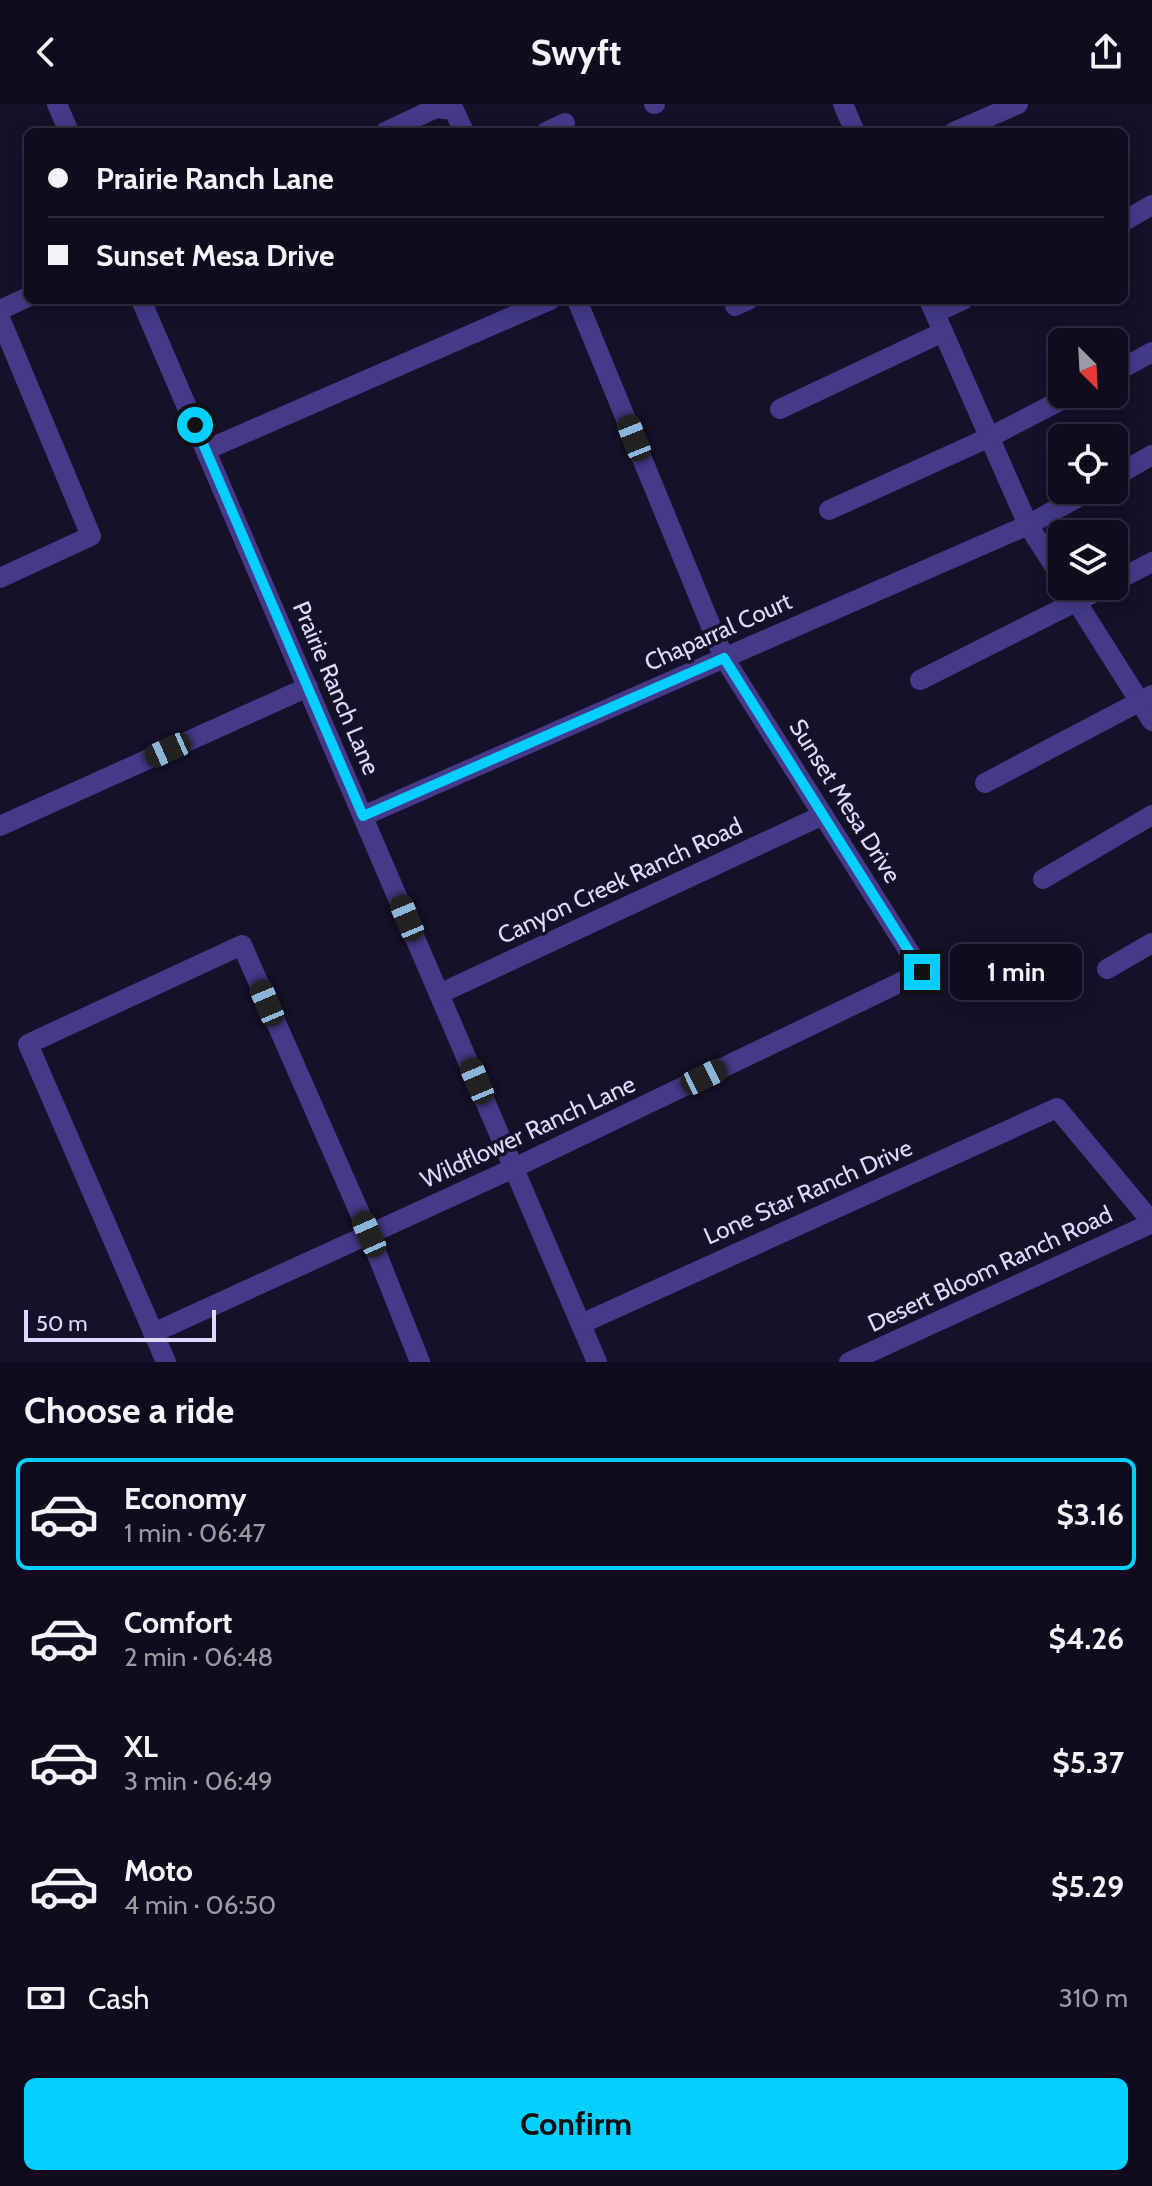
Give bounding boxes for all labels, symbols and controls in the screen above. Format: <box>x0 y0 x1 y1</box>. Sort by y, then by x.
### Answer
icon: back <box>24 30 68 74</box>
text: Swyft <box>531 30 621 74</box>
icon: share <box>1084 30 1128 74</box>
text: Prairie Ranch Lane <box>96 160 334 197</box>
text: Sunset Mesa Drive <box>96 237 335 274</box>
north arrow <box>1048 328 1128 408</box>
map controls <box>1048 328 1128 600</box>
route start <box>177 407 213 443</box>
car <box>614 411 654 465</box>
button: locate <box>1048 424 1128 504</box>
button: layers <box>1048 520 1128 600</box>
street label: Chaparral Court <box>640 586 796 677</box>
street label: Prairie Ranch Lane <box>287 597 386 779</box>
street label: Sunset Mesa Drive <box>783 713 907 888</box>
car <box>141 729 195 771</box>
street label: Canyon Creek Ranch Road <box>493 811 747 950</box>
car <box>387 891 427 945</box>
callout: 1 min <box>950 944 1082 1000</box>
route end <box>904 954 940 990</box>
text: 1 min <box>987 956 1045 988</box>
car <box>247 976 287 1030</box>
car <box>457 1054 497 1108</box>
car <box>677 1056 731 1098</box>
street label: Wildflower Ranch Lane <box>416 1069 640 1194</box>
street label: Lone Star Ranch Drive <box>699 1133 916 1250</box>
street label: Desert Bloom Ranch Road <box>863 1199 1117 1338</box>
car <box>348 1207 390 1261</box>
scale bar <box>24 1306 216 1342</box>
text: 50 m <box>36 1310 88 1337</box>
text: Choose a ride <box>24 1388 234 1432</box>
icon: car <box>28 1478 100 1550</box>
text: Economy <box>124 1480 247 1517</box>
text: $3.16 <box>1056 1496 1124 1533</box>
text: 1 min · 06:47 <box>124 1517 266 1549</box>
icon: car <box>28 1602 100 1674</box>
text: Comfort <box>124 1604 232 1641</box>
text: $4.26 <box>1049 1620 1124 1657</box>
text: 2 min · 06:48 <box>124 1641 273 1673</box>
icon: car <box>28 1726 100 1798</box>
text: XL <box>124 1728 158 1765</box>
text: $5.37 <box>1052 1744 1124 1781</box>
text: 3 min · 06:49 <box>124 1765 273 1797</box>
icon: car <box>28 1850 100 1922</box>
text: Moto <box>124 1852 193 1889</box>
text: $5.29 <box>1051 1868 1124 1905</box>
text: 4 min · 06:50 <box>124 1889 276 1921</box>
icon: cash <box>24 1976 68 2020</box>
text: Cash <box>88 1980 150 2017</box>
text: 310 m <box>1059 1982 1128 2014</box>
button: Confirm <box>24 2078 1128 2170</box>

